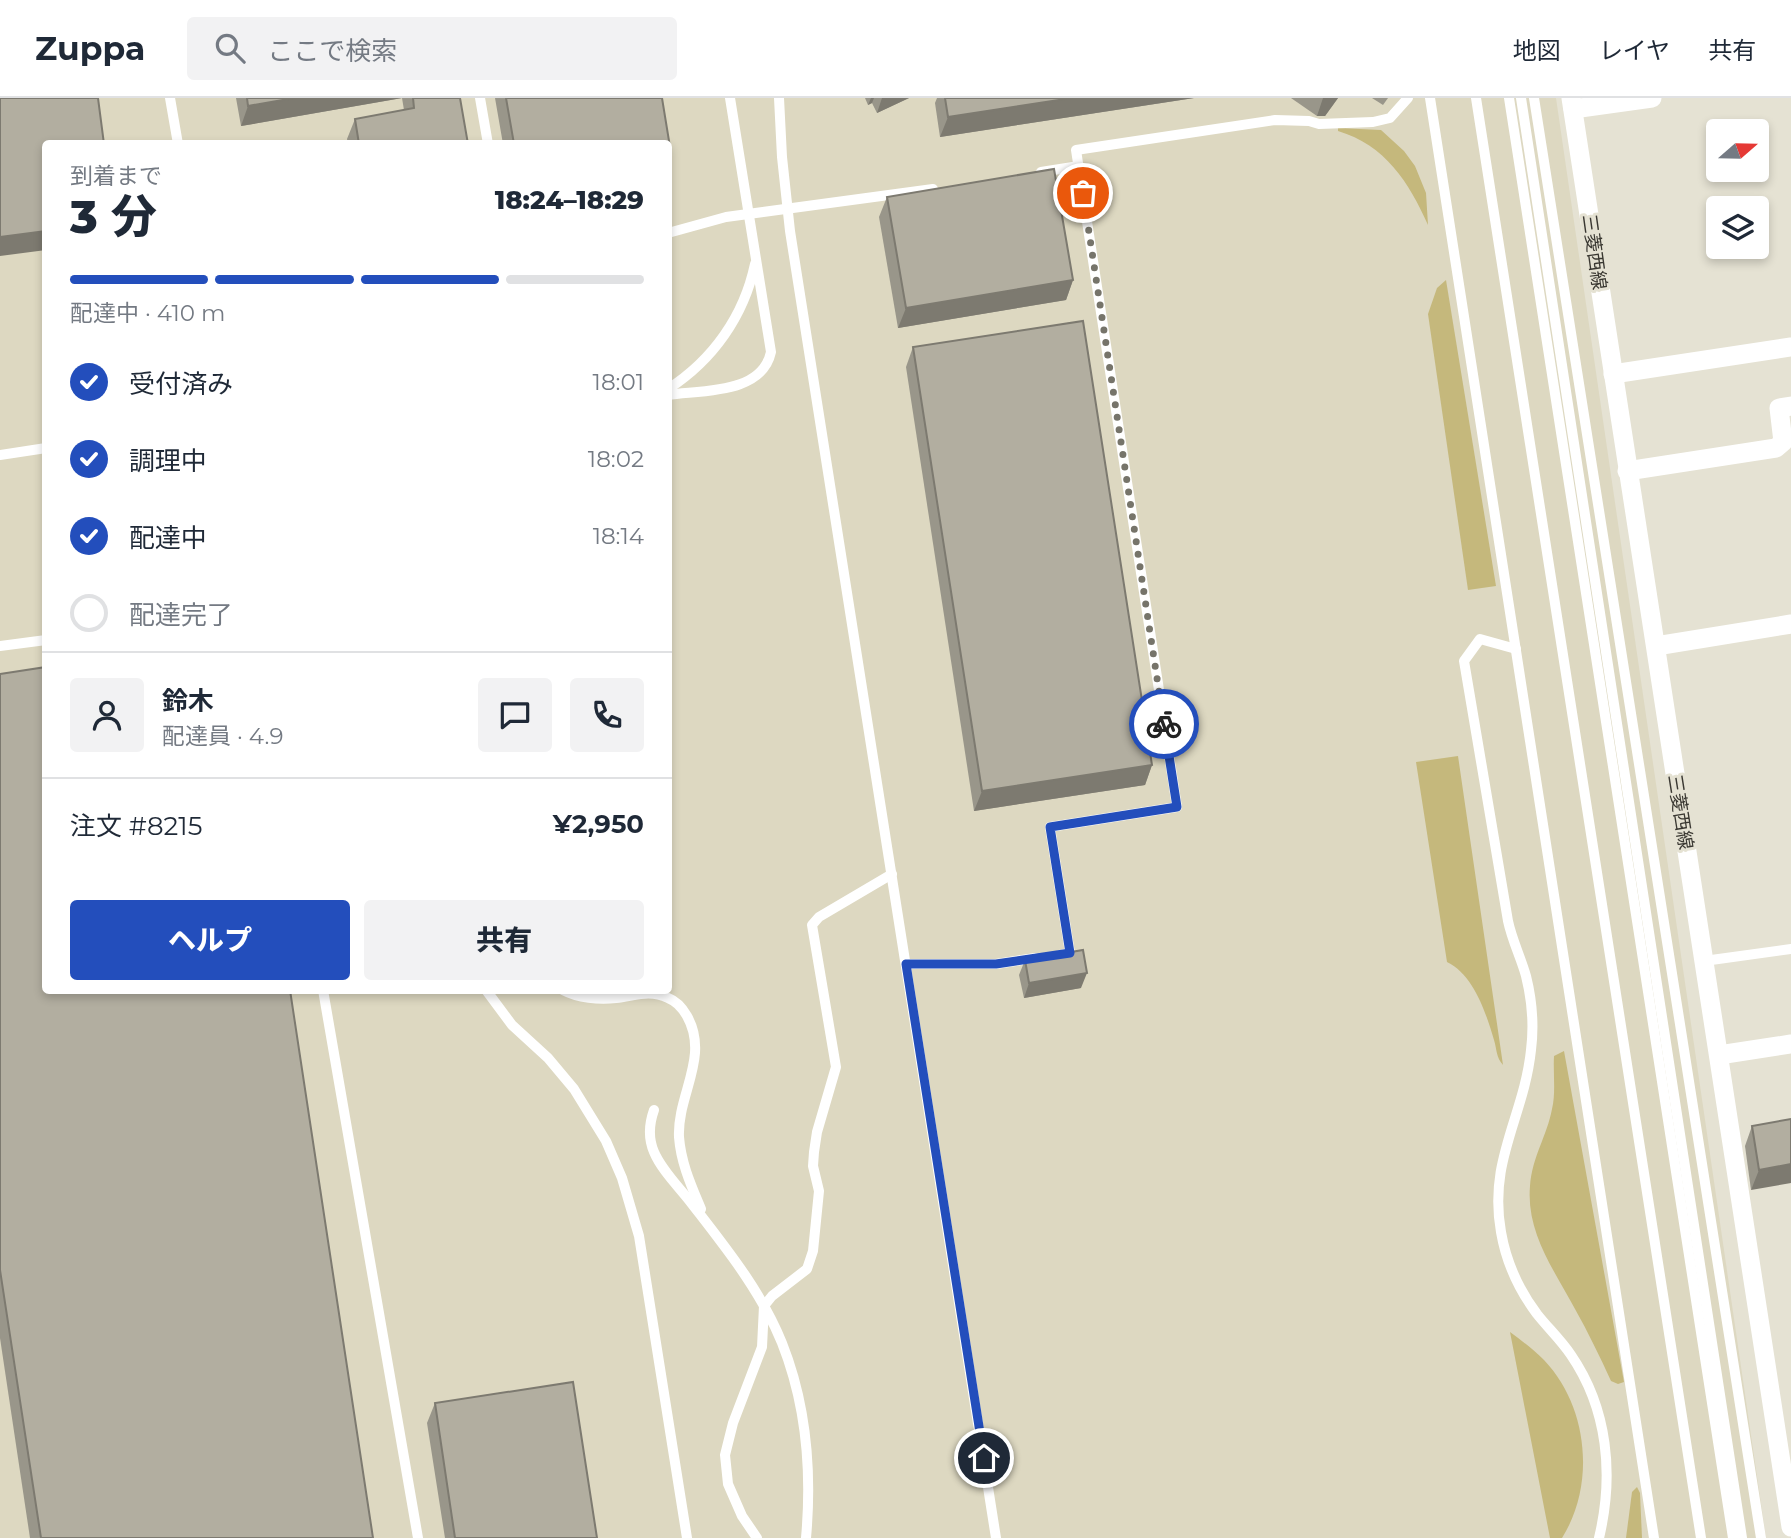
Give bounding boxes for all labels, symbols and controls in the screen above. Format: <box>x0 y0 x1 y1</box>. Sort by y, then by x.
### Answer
search box <box>187 17 677 80</box>
text: Zuppa <box>35 28 145 68</box>
icon: search <box>211 29 249 67</box>
text: ここで検索 <box>267 35 397 67</box>
text: 地図 <box>1513 36 1561 65</box>
text: レイヤ <box>1599 36 1670 65</box>
text: 共有 <box>1708 36 1756 65</box>
north arrow <box>1706 119 1769 182</box>
map controls <box>1706 119 1769 259</box>
text: 到着まで <box>70 162 162 190</box>
pin <box>1053 163 1113 223</box>
icon: bag <box>1064 174 1102 212</box>
text: 18:24–18:29 <box>495 184 644 216</box>
text: 3 分 <box>70 188 157 245</box>
button: layers <box>1706 196 1769 259</box>
street label: 三菱西線 <box>1578 213 1611 291</box>
text: 配達中 · 410 m <box>70 299 225 327</box>
icon: check <box>70 363 108 401</box>
text: 受付済み <box>129 368 233 400</box>
text: 18:01 <box>593 368 644 396</box>
icon: check <box>70 440 108 478</box>
text: 調理中 <box>129 445 207 477</box>
text: 18:02 <box>588 445 644 473</box>
icon: check <box>70 517 108 555</box>
text: 配達中 <box>129 522 207 554</box>
text: 18:14 <box>593 522 644 550</box>
text: 配達完了 <box>129 599 233 631</box>
button: person <box>70 678 144 752</box>
button: chat <box>478 678 552 752</box>
button: phone <box>570 678 644 752</box>
text: 鈴木 <box>162 685 214 717</box>
courier <box>1129 689 1199 759</box>
icon: bike <box>1145 705 1183 743</box>
text: 配達員 · 4.9 <box>162 722 283 750</box>
street label: 三菱西線 <box>1663 773 1698 851</box>
text: ¥2,950 <box>553 808 644 840</box>
text: 注文 #8215 <box>70 810 202 842</box>
button: ヘルプ <box>70 900 350 980</box>
button: 共有 <box>364 900 644 980</box>
pin <box>954 1428 1014 1488</box>
icon: home <box>965 1439 1003 1477</box>

